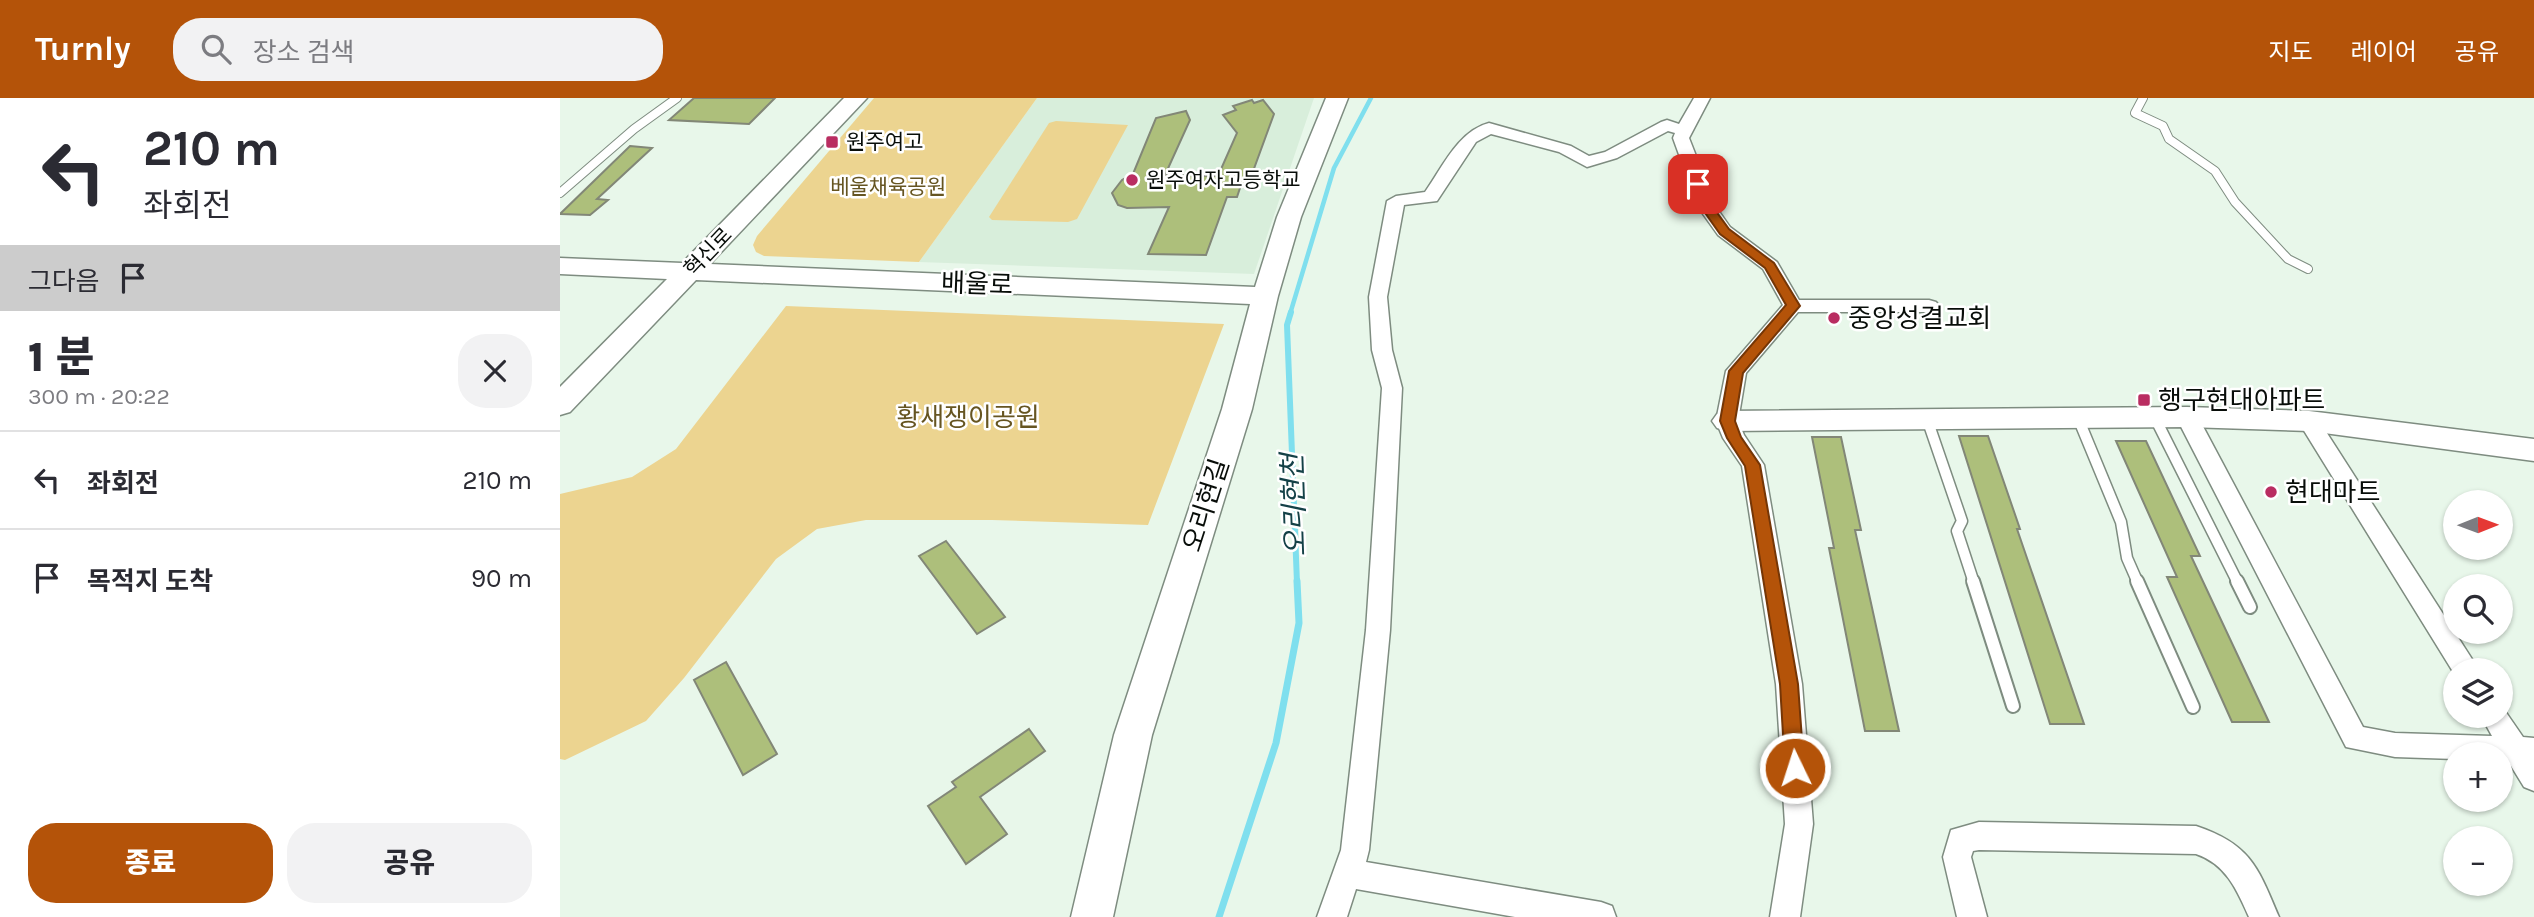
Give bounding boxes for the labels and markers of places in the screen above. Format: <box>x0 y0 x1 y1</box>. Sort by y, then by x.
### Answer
place label: 원주여고 <box>846 130 923 154</box>
marker: 원주여고 <box>824 134 840 150</box>
pin <box>1668 154 1728 214</box>
place label: 원주여자고등학교 <box>1146 168 1301 192</box>
marker: 원주여자고등학교 <box>1124 172 1140 188</box>
place label: 중앙성결교회 <box>1848 303 1992 334</box>
marker: 중앙성결교회 <box>1826 310 1842 326</box>
place label: 행구현대아파트 <box>2158 385 2325 416</box>
marker: 행구현대아파트 <box>2136 392 2152 408</box>
place label: 현대마트 <box>2285 477 2381 508</box>
marker: 현대마트 <box>2263 484 2279 500</box>

